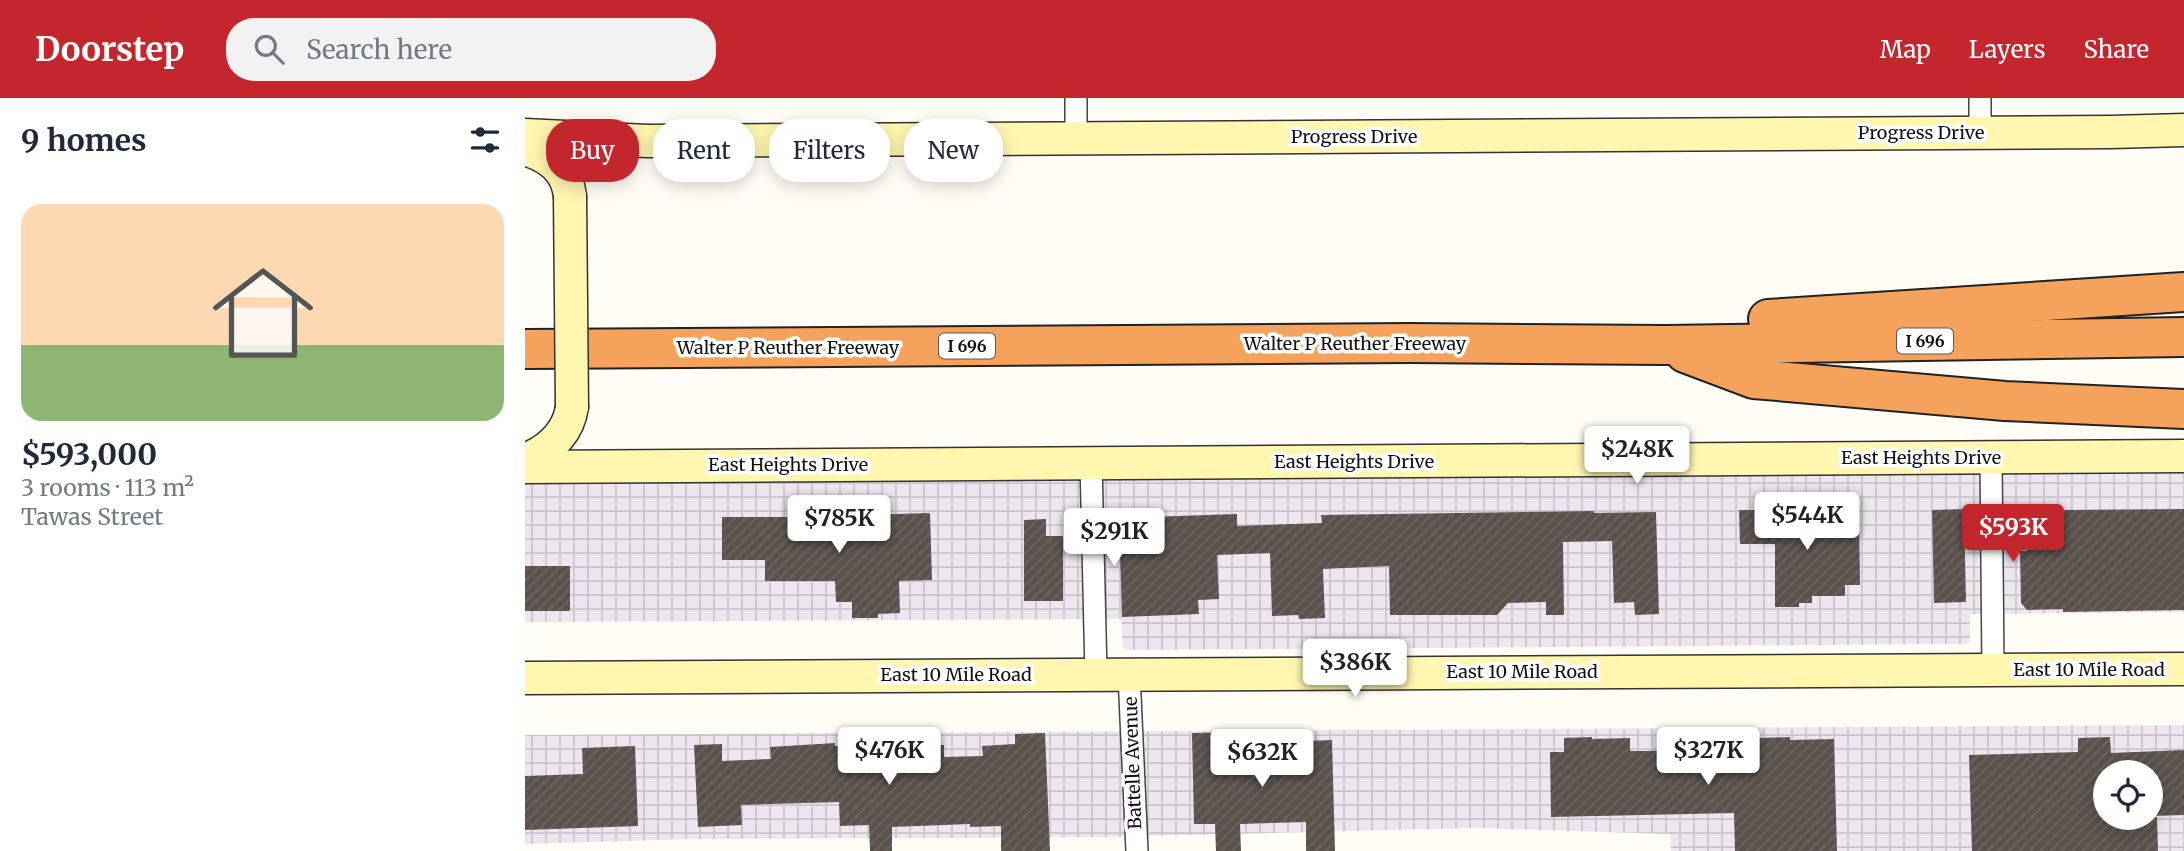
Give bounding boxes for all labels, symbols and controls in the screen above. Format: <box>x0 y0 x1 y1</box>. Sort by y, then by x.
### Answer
search box <box>226 18 716 81</box>
text: Doorstep <box>35 29 184 70</box>
icon: search <box>250 30 288 68</box>
text: Search here <box>306 33 452 66</box>
text: Map <box>1880 34 1931 65</box>
text: Layers <box>1969 34 2045 65</box>
text: Share <box>2083 34 2149 65</box>
chip: Buy <box>546 119 639 182</box>
chip: Rent <box>653 119 755 182</box>
chip: Filters <box>769 119 890 182</box>
chip: New <box>904 119 1003 182</box>
text: 9 homes <box>21 121 147 159</box>
icon: filters <box>466 121 504 159</box>
street label: Progress Drive <box>1858 121 1984 144</box>
street label: Progress Drive <box>1291 125 1417 148</box>
icon: home <box>200 250 326 376</box>
road number: I 696 <box>1897 328 1953 354</box>
street label: Walter P Reuther Freeway <box>1243 332 1467 355</box>
road number: I 696 <box>939 334 995 358</box>
street label: Walter P Reuther Freeway <box>676 336 900 359</box>
pin: $248K <box>1588 426 1686 486</box>
text: $248K <box>1600 434 1674 463</box>
text: $593,000 <box>21 435 157 473</box>
street label: East Heights Drive <box>1841 446 2001 469</box>
street label: East Heights Drive <box>1274 450 1434 473</box>
street label: East Heights Drive <box>708 453 868 476</box>
text: 3 rooms · 113 m² <box>21 473 194 502</box>
pin: $544K <box>1758 492 1856 552</box>
pin: $785K <box>790 496 888 555</box>
text: $544K <box>1771 500 1844 529</box>
text: Tawas Street <box>21 502 163 531</box>
text: $785K <box>804 503 874 532</box>
pin: $593K <box>1964 504 2062 564</box>
pin: $291K <box>1065 508 1163 568</box>
text: $593K <box>1978 512 2048 541</box>
text: $291K <box>1080 516 1148 545</box>
pin: $386K <box>1306 640 1404 699</box>
text: $386K <box>1319 647 1391 676</box>
street label: East 10 Mile Road <box>2013 658 2165 681</box>
street label: East 10 Mile Road <box>1446 660 1598 683</box>
street label: East 10 Mile Road <box>880 663 1032 686</box>
street label: Battelle Avenue <box>1119 696 1146 830</box>
pin: $476K <box>840 728 938 787</box>
pin: $327K <box>1659 728 1757 787</box>
pin: $632K <box>1213 730 1311 789</box>
text: $476K <box>854 735 924 764</box>
text: $327K <box>1673 735 1743 764</box>
text: $632K <box>1226 737 1298 766</box>
map controls <box>2093 760 2163 830</box>
button: locate <box>2093 760 2163 830</box>

